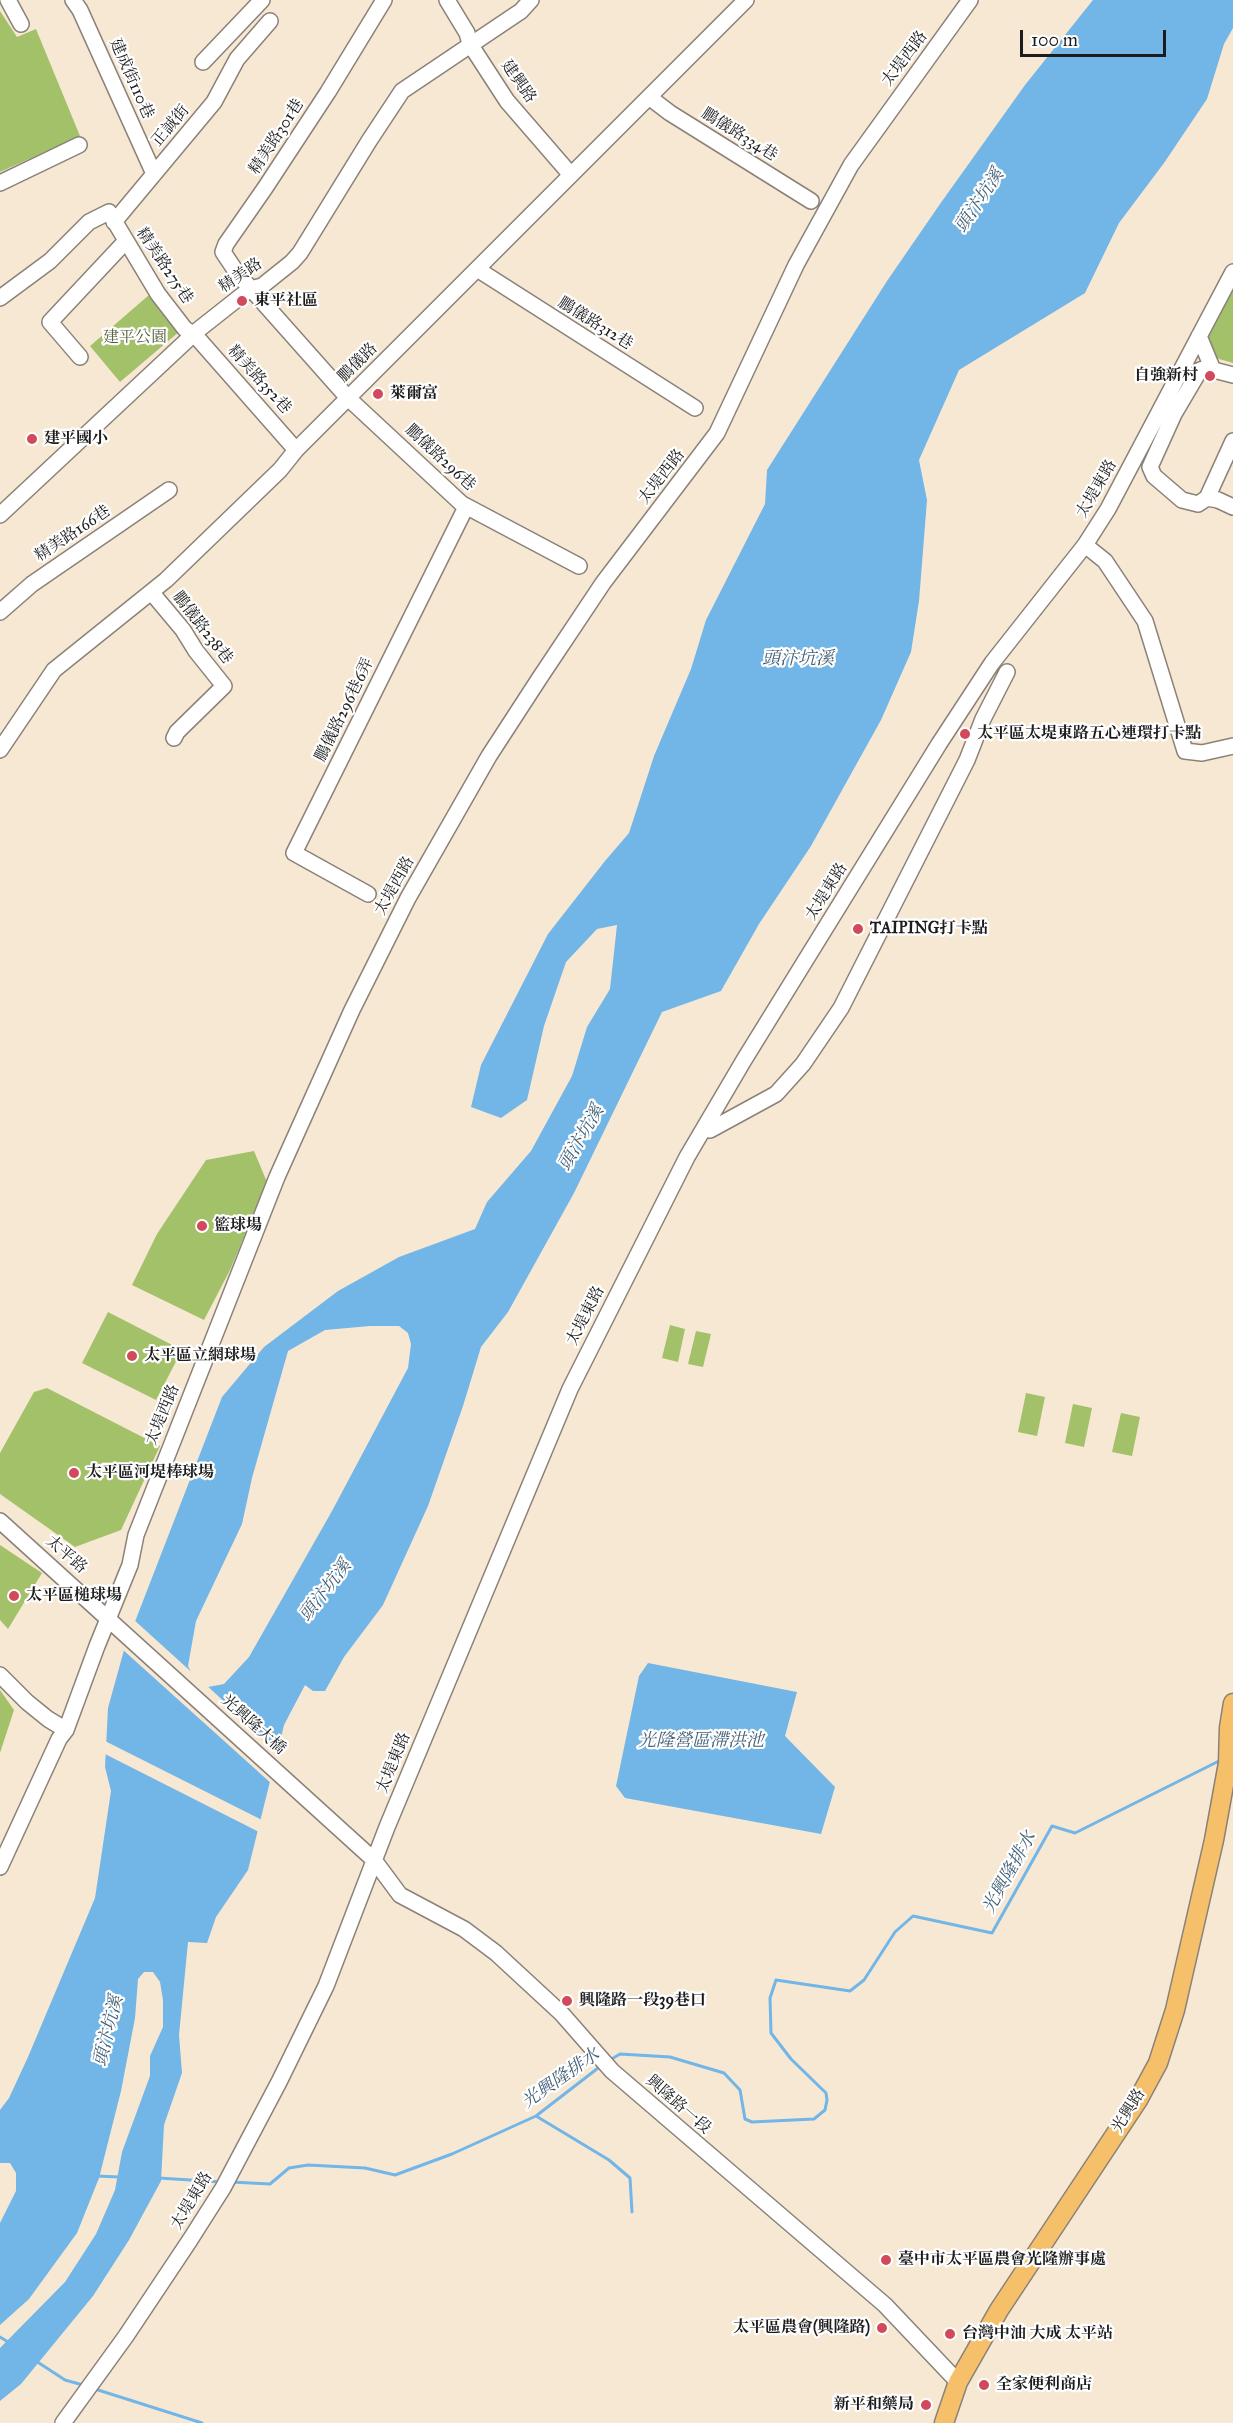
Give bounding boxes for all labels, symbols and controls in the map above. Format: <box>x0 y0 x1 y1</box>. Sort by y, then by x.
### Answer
scale bar <box>1023 18 1168 56</box>
street label: 太堤西路 <box>878 28 932 90</box>
text: 100 m <box>1031 29 1078 51</box>
street label: 建成街110巷 <box>105 36 157 122</box>
street label: 建興路 <box>496 57 540 107</box>
street label: 精美路301巷 <box>246 96 308 178</box>
street label: 正誠街 <box>148 101 194 151</box>
street label: 鵬儀路334巷 <box>698 104 780 166</box>
water label: 頭汴坑溪 <box>951 165 1009 237</box>
street label: 精美路275巷 <box>132 224 196 308</box>
street label: 精美路 <box>216 255 266 297</box>
place label: 東平社區 <box>254 291 318 311</box>
street label: 鵬儀路312巷 <box>554 293 636 355</box>
marker: 東平社區 <box>235 294 249 308</box>
park label: 建平公園 <box>103 328 167 348</box>
street label: 鵬儀路 <box>334 339 382 387</box>
street label: 精美路352巷 <box>223 342 295 418</box>
place label: 自強新村 <box>1134 366 1198 386</box>
marker: 自強新村 <box>1203 369 1217 383</box>
place label: 萊爾富 <box>390 384 438 404</box>
marker: 萊爾富 <box>371 387 385 401</box>
street label: 鵬儀路296巷 <box>401 421 479 495</box>
place label: 建平國小 <box>44 429 108 449</box>
marker: 建平國小 <box>25 432 39 446</box>
street label: 太堤西路 <box>635 446 689 508</box>
street label: 太堤東路 <box>1073 456 1121 522</box>
street label: 精美路166巷 <box>32 502 114 566</box>
street label: 鵬儀路238巷 <box>168 588 236 668</box>
water label: 頭汴坑溪 <box>762 649 834 671</box>
street label: 鵬儀路296巷6弄 <box>312 655 378 765</box>
place label: 太平區太堤東路五心連環打卡點 <box>977 724 1201 744</box>
marker: 太平區太堤東路五心連環打卡點 <box>958 727 972 741</box>
street label: 太堤西路 <box>371 853 419 919</box>
street label: 太堤東路 <box>802 860 852 924</box>
place label: TAIPING打卡點 <box>870 919 987 939</box>
marker: TAIPING打卡點 <box>851 922 865 936</box>
water label: 頭汴坑溪 <box>555 1101 609 1175</box>
place label: 籃球場 <box>214 1216 262 1236</box>
marker: 籃球場 <box>195 1219 209 1233</box>
street label: 太堤東路 <box>563 1283 609 1349</box>
place label: 太平區立網球場 <box>144 1346 256 1366</box>
marker: 太平區立網球場 <box>125 1349 139 1363</box>
street label: 太堤西路 <box>142 1382 184 1448</box>
place label: 太平區河堤棒球場 <box>86 1463 214 1483</box>
marker: 太平區河堤棒球場 <box>67 1466 81 1480</box>
street label: 太平路 <box>42 1532 90 1578</box>
water label: 頭汴坑溪 <box>295 1556 357 1626</box>
place label: 太平區槌球場 <box>26 1586 122 1606</box>
marker: 太平區槌球場 <box>7 1589 21 1603</box>
street label: 光興隆大橋 <box>217 1691 289 1759</box>
street label: 太堤東路 <box>373 1730 415 1796</box>
water label: 光隆營區滯洪池 <box>638 1731 764 1753</box>
water label: 光興隆排水 <box>979 1828 1041 1918</box>
place label: 興隆路一段39巷口 <box>579 1991 706 2011</box>
water label: 頭汴坑溪 <box>90 1993 128 2069</box>
marker: 興隆路一段39巷口 <box>560 1994 574 2008</box>
water label: 光興隆排水 <box>518 2044 604 2114</box>
street label: 興隆路一段 <box>642 2072 714 2138</box>
street label: 光興路 <box>1108 2086 1150 2136</box>
street label: 太堤東路 <box>167 2169 217 2233</box>
place label: 臺中市太平區農會光隆辦事處 <box>898 2250 1106 2270</box>
marker: 臺中市太平區農會光隆辦事處 <box>879 2253 893 2267</box>
place label: 太平區農會(興隆路) <box>733 2318 870 2338</box>
marker: 太平區農會(興隆路) <box>875 2321 889 2335</box>
place label: 台灣中油 大成 太平站 <box>962 2324 1113 2344</box>
marker: 台灣中油 大成 太平站 <box>943 2327 957 2341</box>
place label: 全家便利商店 <box>996 2375 1092 2395</box>
marker: 全家便利商店 <box>977 2378 991 2392</box>
place label: 新平和藥局 <box>834 2395 914 2415</box>
marker: 新平和藥局 <box>919 2398 933 2412</box>

